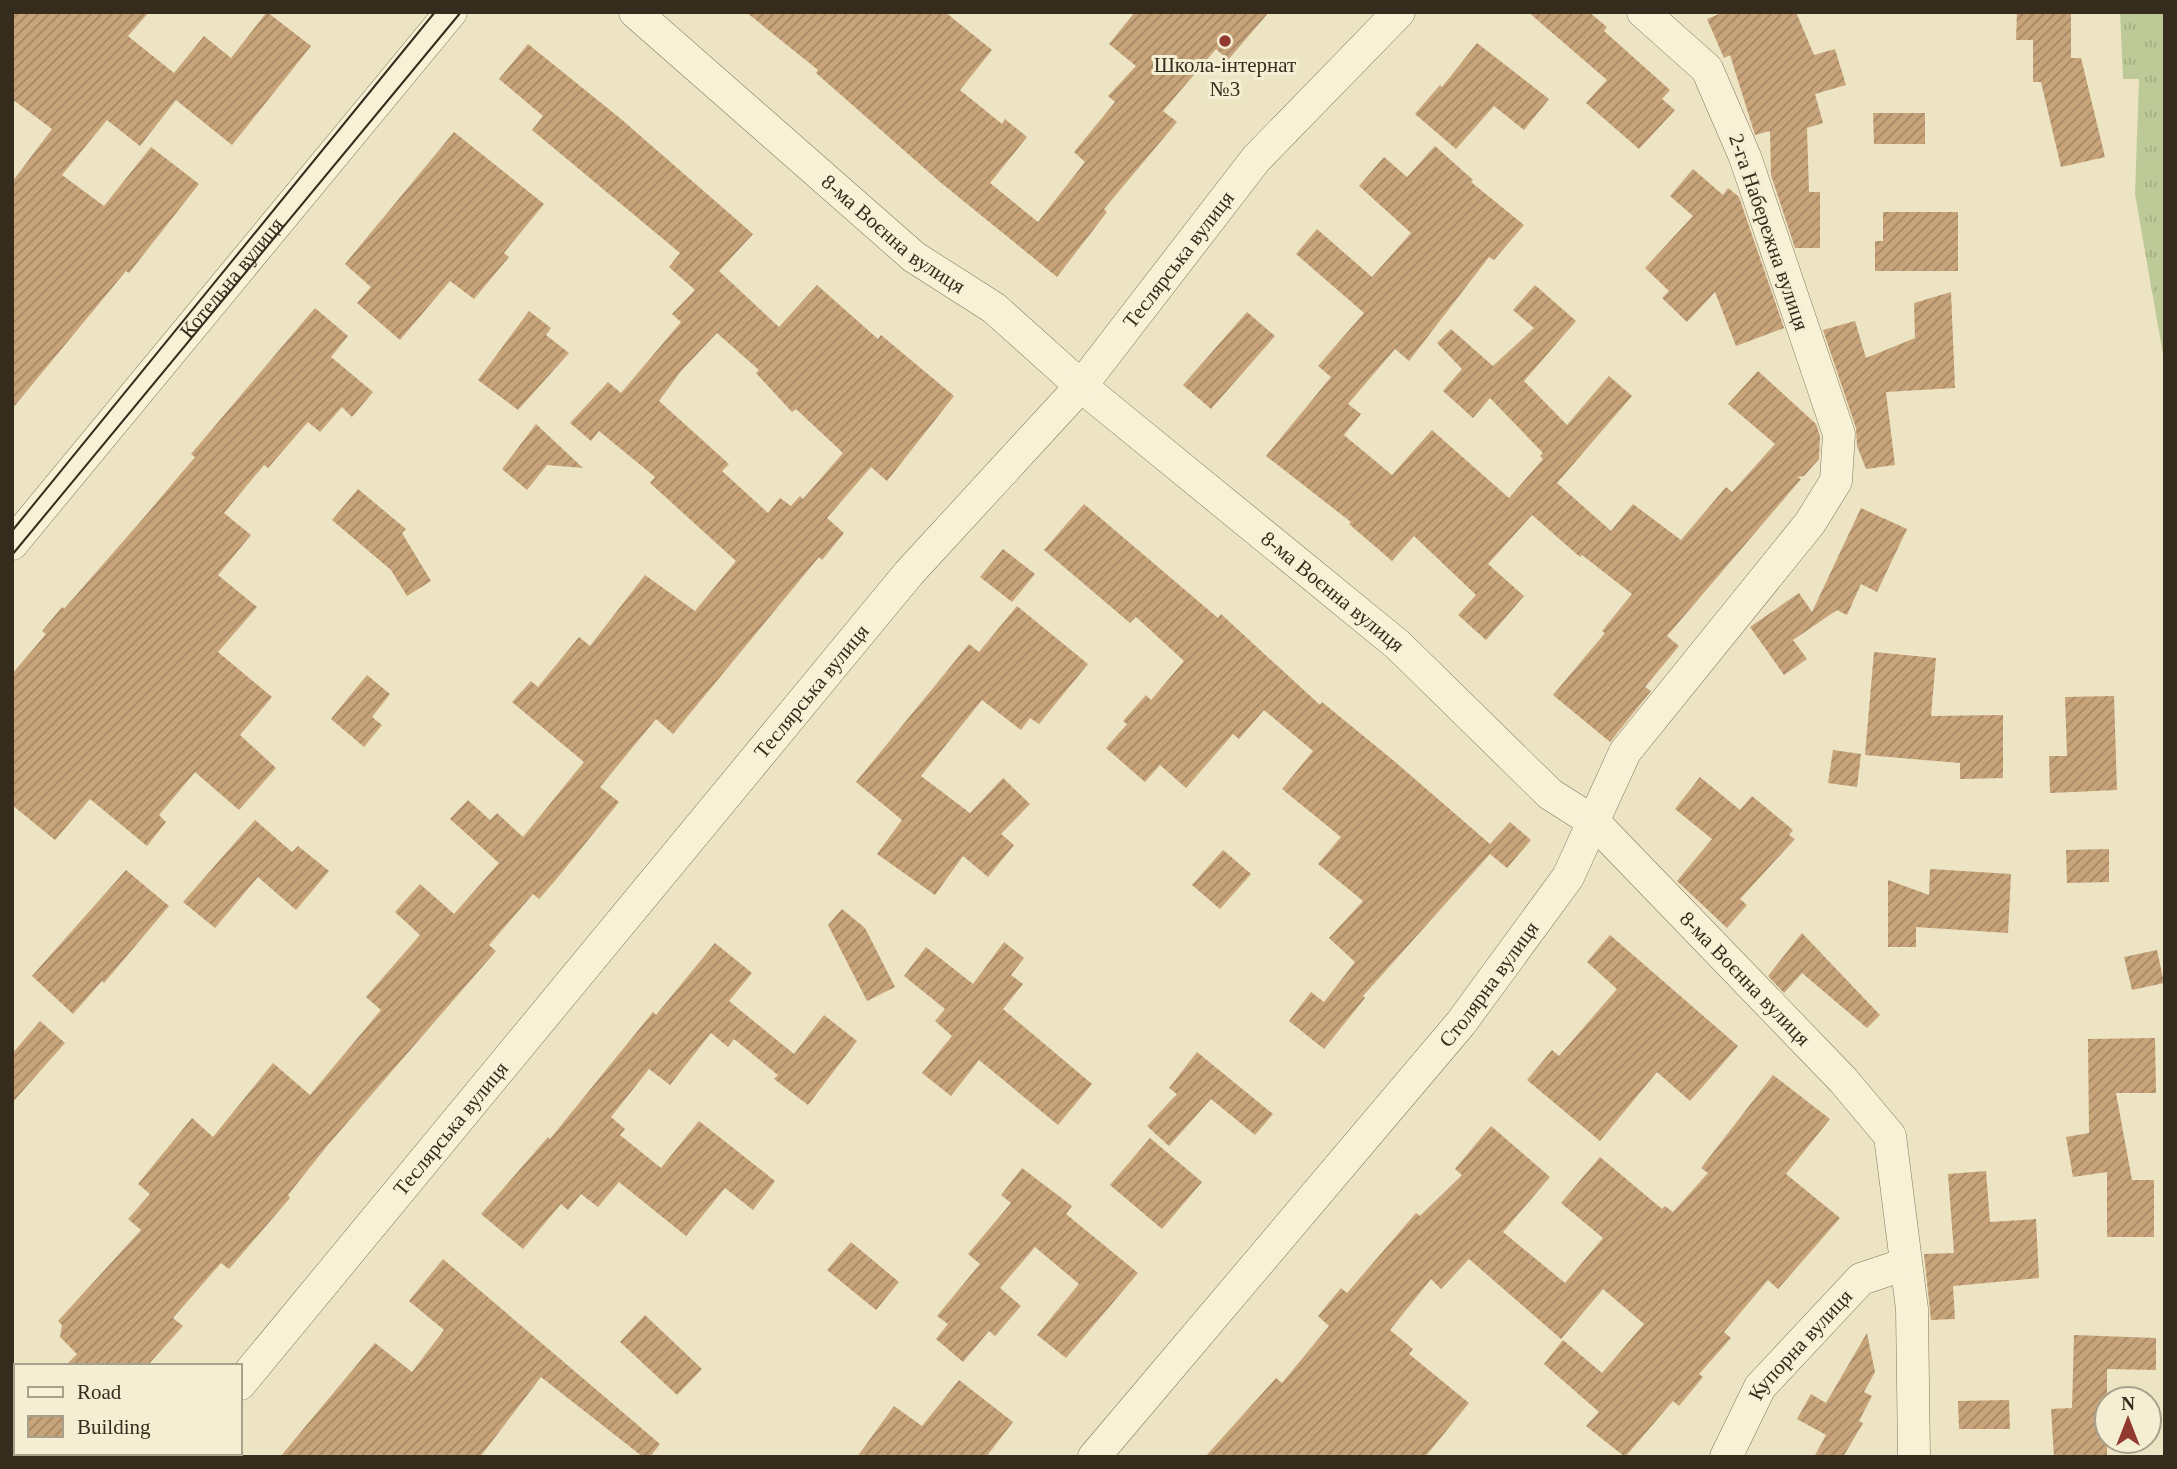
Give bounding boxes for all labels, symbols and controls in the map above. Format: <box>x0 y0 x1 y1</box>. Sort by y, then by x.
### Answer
marker: Школа-інтернат №3 <box>1217 33 1233 49</box>
place label: Школа-інтернат №3 <box>1154 53 1296 101</box>
street label: 2-га Набережна вулиця <box>1724 131 1814 334</box>
street label: 8-ма Воєнна вулиця <box>817 169 970 299</box>
street label: Теслярська вулиця <box>1118 186 1239 333</box>
street label: Котельна вулиця <box>175 213 288 343</box>
street label: 8-ма Воєнна вулиця <box>1256 526 1409 657</box>
street label: Теслярська вулиця <box>749 619 874 763</box>
street label: 8-ма Воєнна вулиця <box>1675 906 1816 1051</box>
street label: Столярна вулиця <box>1434 916 1544 1052</box>
street label: Теслярська вулиця <box>388 1056 513 1201</box>
street label: Купорна вулиця <box>1744 1284 1857 1404</box>
legend <box>14 1364 242 1455</box>
text: Road <box>77 1380 122 1404</box>
north arrow <box>2093 1385 2163 1455</box>
text: N <box>2121 1393 2135 1414</box>
text: Building <box>77 1415 151 1439</box>

